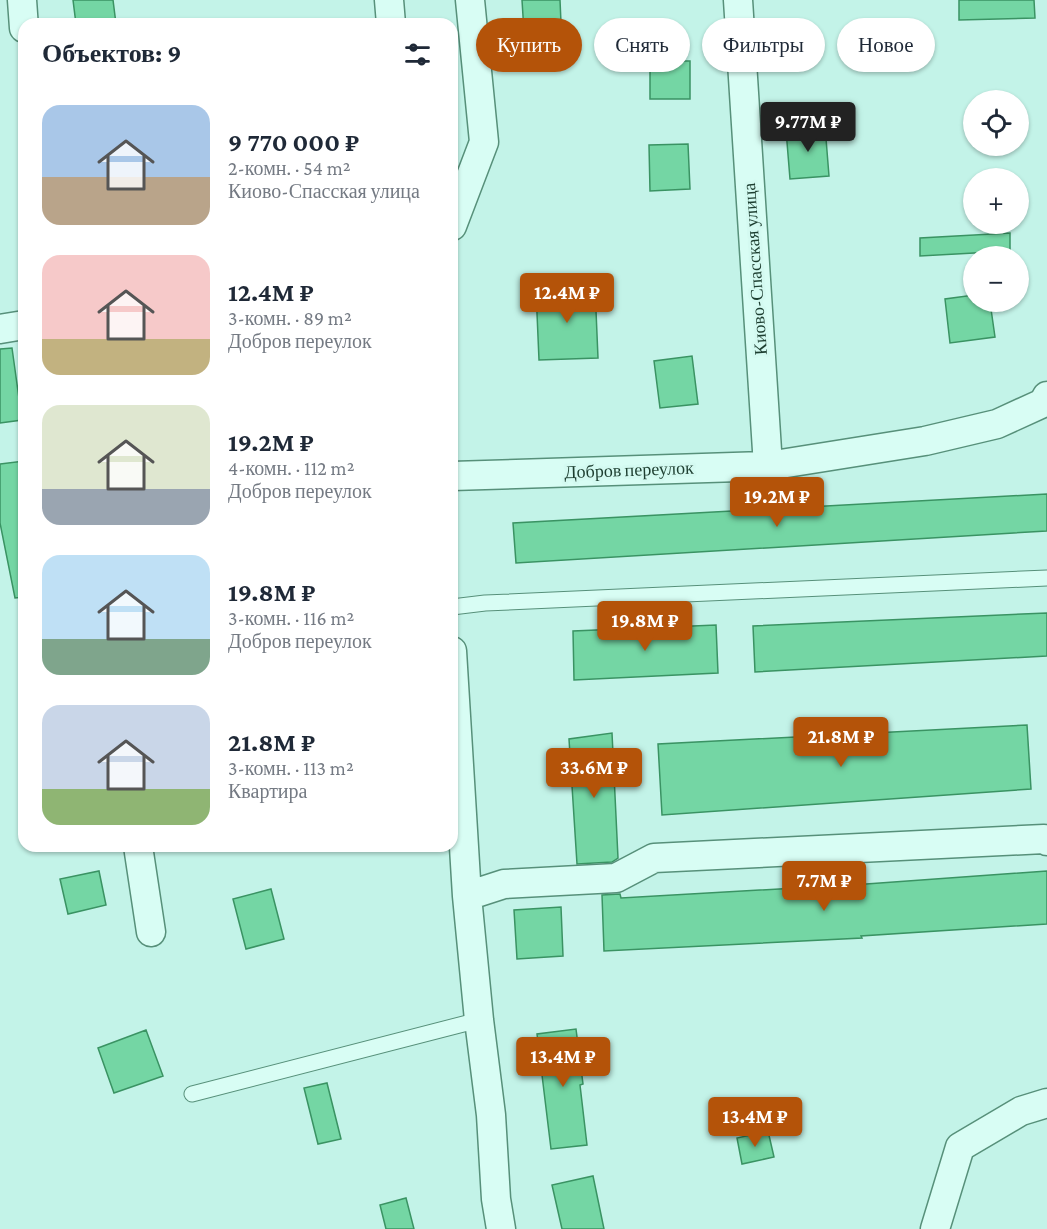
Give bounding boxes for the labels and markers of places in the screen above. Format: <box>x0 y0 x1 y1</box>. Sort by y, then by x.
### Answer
pin: 9.77M ₽ <box>753 102 863 153</box>
pin: 12.4M ₽ <box>512 273 622 324</box>
pin: 19.2M ₽ <box>722 477 832 528</box>
pin: 19.8M ₽ <box>590 601 700 652</box>
pin: 21.8M ₽ <box>786 717 896 768</box>
pin: 33.6M ₽ <box>539 748 649 799</box>
pin: 7.7M ₽ <box>775 861 873 912</box>
pin: 13.4M ₽ <box>508 1037 618 1088</box>
pin: 13.4M ₽ <box>700 1097 810 1148</box>

